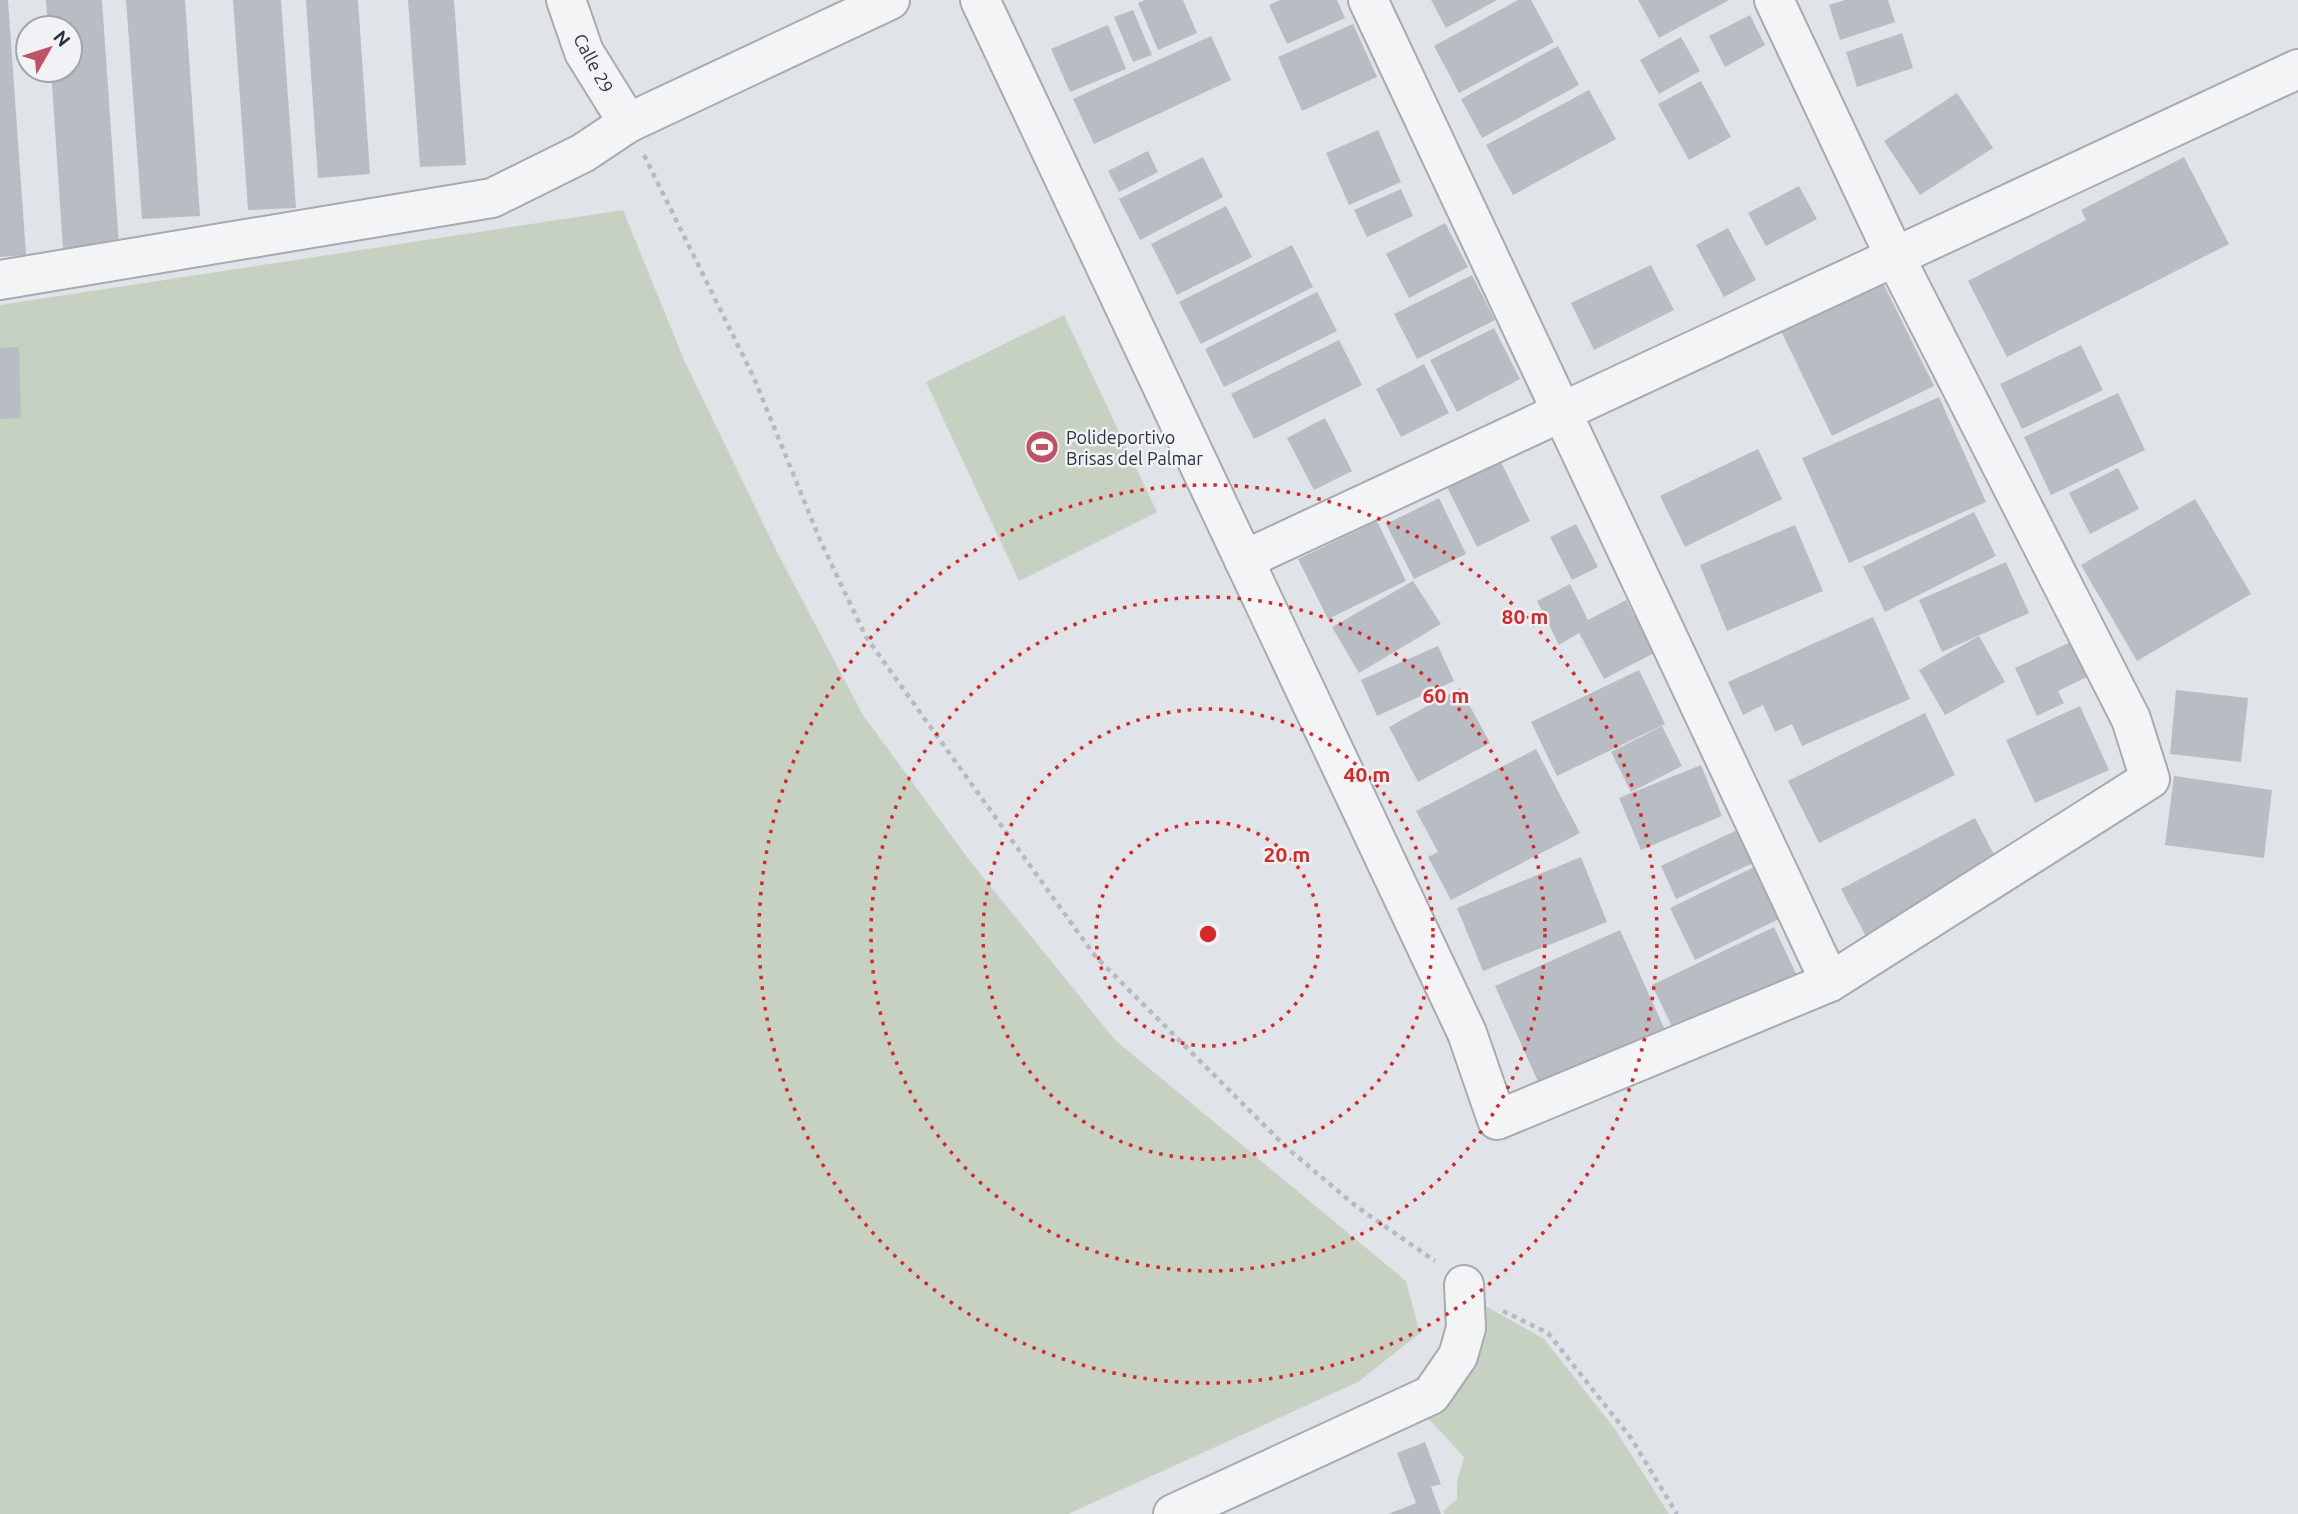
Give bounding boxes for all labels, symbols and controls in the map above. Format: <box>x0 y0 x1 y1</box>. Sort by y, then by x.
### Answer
north arrow <box>14 14 84 84</box>
text: N <box>49 26 75 51</box>
street label: Calle 29 <box>570 30 618 96</box>
place label: Polideportivo Brisas del Palmar <box>1066 427 1203 468</box>
sports icon: Polideportivo Brisas del Palmar <box>1023 428 1061 466</box>
text: 80 m <box>1502 604 1548 628</box>
text: 60 m <box>1423 683 1469 707</box>
text: 40 m <box>1344 762 1390 786</box>
text: 20 m <box>1264 842 1310 866</box>
centre of rings <box>1196 922 1220 946</box>

